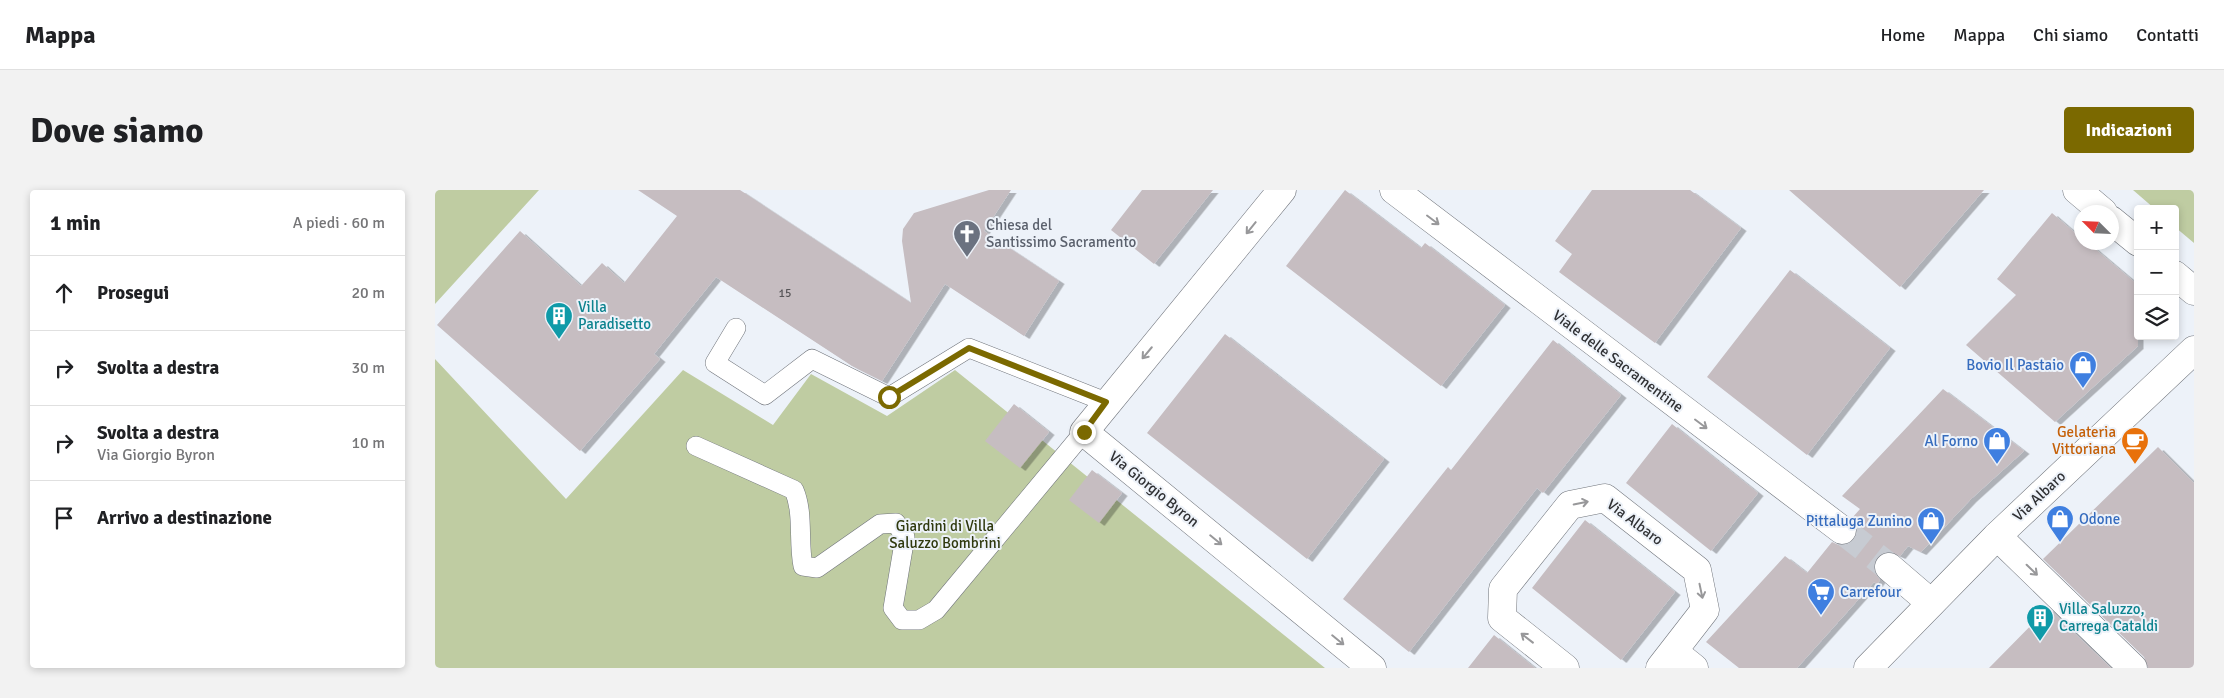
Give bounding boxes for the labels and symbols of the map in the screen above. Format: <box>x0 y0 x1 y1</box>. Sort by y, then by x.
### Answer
north arrow <box>2074 205 2119 250</box>
one-way arrow <box>1426 214 1439 225</box>
place label: Chiesa del Santissimo Sacramento <box>986 216 1137 251</box>
church icon: Chiesa del Santissimo Sacramento <box>952 219 982 258</box>
one-way arrow <box>1245 221 1256 234</box>
house number: 15 <box>779 286 791 301</box>
place label: Villa Paradisetto <box>578 298 651 333</box>
building icon: Villa Paradisetto <box>544 301 574 340</box>
street label: Viale delle Sacramentine <box>1549 306 1687 416</box>
one-way arrow <box>1142 346 1153 359</box>
shop icon: Bovio Il Pastaio <box>2068 350 2098 389</box>
place label: Bovio Il Pastaio <box>1966 356 2064 374</box>
route start <box>878 386 901 409</box>
one-way arrow <box>1694 419 1707 430</box>
route end <box>1073 421 1096 444</box>
place label: Gelateria Vittoriana <box>2052 423 2116 458</box>
shop icon: Al Forno <box>1982 426 2012 465</box>
cafe icon: Gelateria Vittoriana <box>2120 426 2150 465</box>
place label: Al Forno <box>1925 432 1978 450</box>
street label: Via Giorgio Byron <box>1105 447 1203 531</box>
street label: Via Albaro <box>2009 467 2069 525</box>
street label: Via Albaro <box>1603 495 1667 549</box>
one-way arrow <box>1573 497 1589 507</box>
shop icon: Odone <box>2045 504 2075 543</box>
shop icon: Pittaluga Zunino <box>1916 506 1946 545</box>
place label: Odone <box>2079 510 2120 528</box>
place label: Pittaluga Zunino <box>1806 512 1912 530</box>
park label: Giardini di Villa Saluzzo Bombrini <box>889 517 1001 552</box>
one-way arrow <box>1209 535 1222 546</box>
one-way arrow <box>2025 564 2038 576</box>
supermarket icon: Carrefour <box>1806 577 1836 616</box>
one-way arrow <box>1697 583 1706 599</box>
place label: Carrefour <box>1840 583 1902 601</box>
place label: Villa Saluzzo, Carrega Cataldi <box>2059 600 2158 635</box>
building icon: Villa Saluzzo, Carrega Cataldi <box>2025 603 2055 642</box>
one-way arrow <box>1520 632 1533 643</box>
one-way arrow <box>1331 634 1344 645</box>

